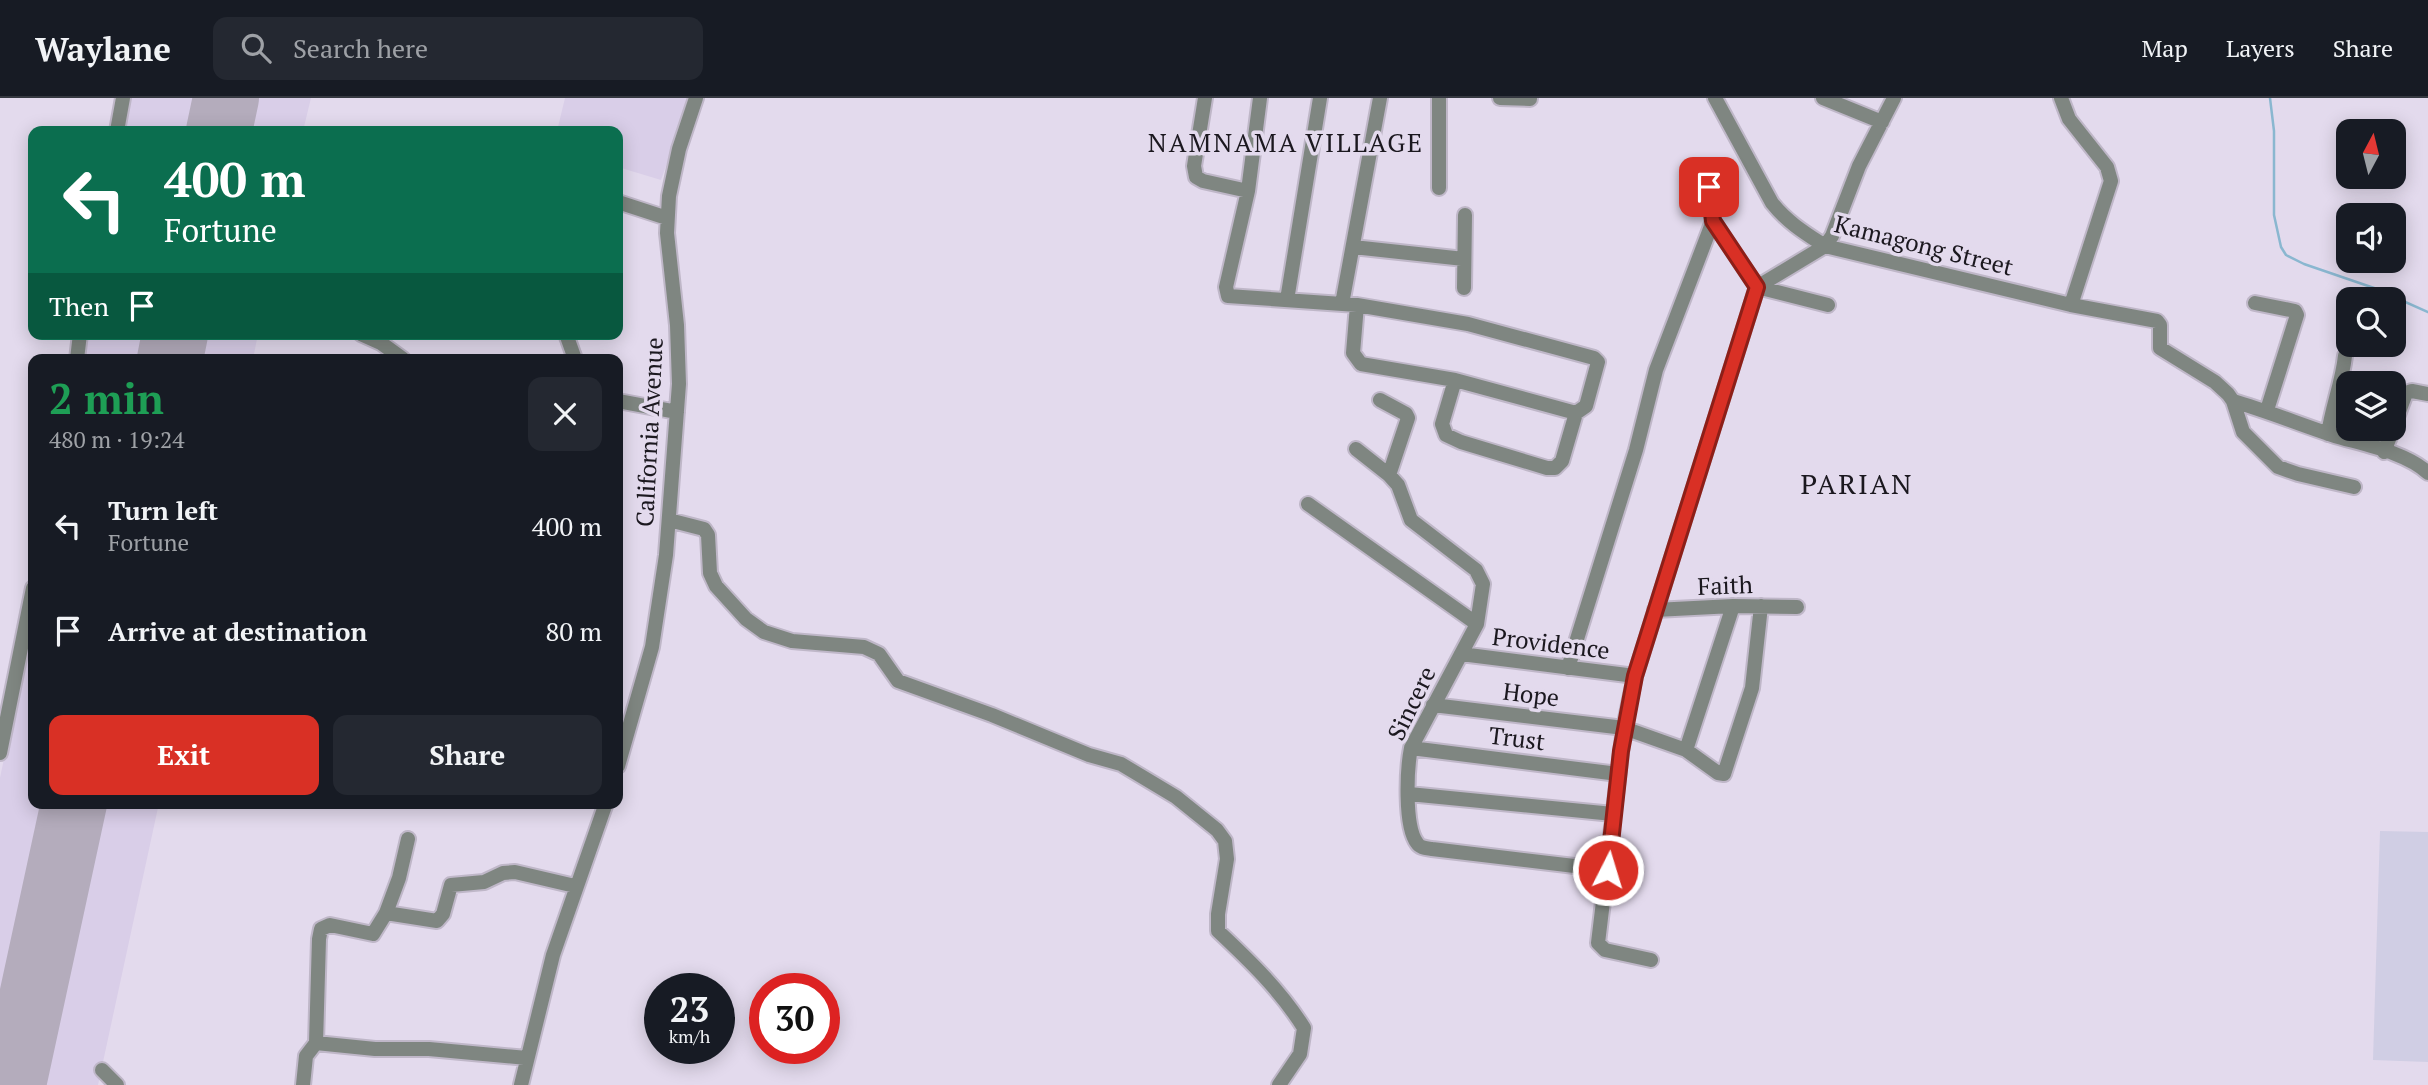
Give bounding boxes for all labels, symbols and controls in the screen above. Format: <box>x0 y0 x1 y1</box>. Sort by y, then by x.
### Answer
search box <box>213 17 703 80</box>
text: Waylane <box>35 27 171 70</box>
icon: search <box>237 29 275 67</box>
text: Search here <box>293 31 428 65</box>
text: Map <box>2141 32 2188 64</box>
text: Layers <box>2226 32 2295 64</box>
text: Share <box>2333 32 2393 64</box>
north arrow <box>2336 119 2406 189</box>
map controls <box>2336 119 2406 441</box>
district label: NAMNAMA VILLAGE <box>1148 125 1424 159</box>
text: 400 m <box>164 146 306 211</box>
icon: left <box>49 154 140 245</box>
pin <box>1679 157 1739 217</box>
icon: arrive <box>1690 168 1728 206</box>
button: sound <box>2336 203 2406 273</box>
street label: Kamagong Street <box>1831 207 2017 283</box>
text: Fortune <box>164 209 277 251</box>
icon: arrive <box>123 287 161 325</box>
button: search <box>2336 287 2406 357</box>
text: Then <box>49 289 109 323</box>
street label: California Avenue <box>628 336 670 528</box>
text: 2 min <box>49 370 164 426</box>
button: layers <box>2336 371 2406 441</box>
button: close <box>528 377 602 451</box>
text: 480 m · 19:24 <box>49 424 184 455</box>
district label: PARIAN <box>1800 465 1914 502</box>
text: Turn left <box>108 493 218 527</box>
icon: left <box>49 507 87 545</box>
text: 400 m <box>532 509 602 543</box>
text: Fortune <box>108 527 189 558</box>
street label: Faith <box>1697 568 1753 602</box>
icon: arrive <box>49 612 87 650</box>
text: Arrive at destination <box>108 614 367 648</box>
text: 80 m <box>546 614 602 648</box>
street label: Providence <box>1490 620 1612 666</box>
street label: Sincere <box>1379 661 1443 745</box>
street label: Hope <box>1501 675 1561 713</box>
button: Exit <box>49 715 319 795</box>
button: Share <box>333 715 602 795</box>
street label: Trust <box>1487 719 1547 757</box>
position arrow <box>1571 833 1645 907</box>
speed limit sign: 30 <box>749 973 840 1064</box>
text: 23 <box>670 986 709 1032</box>
text: km/h <box>669 1024 710 1048</box>

